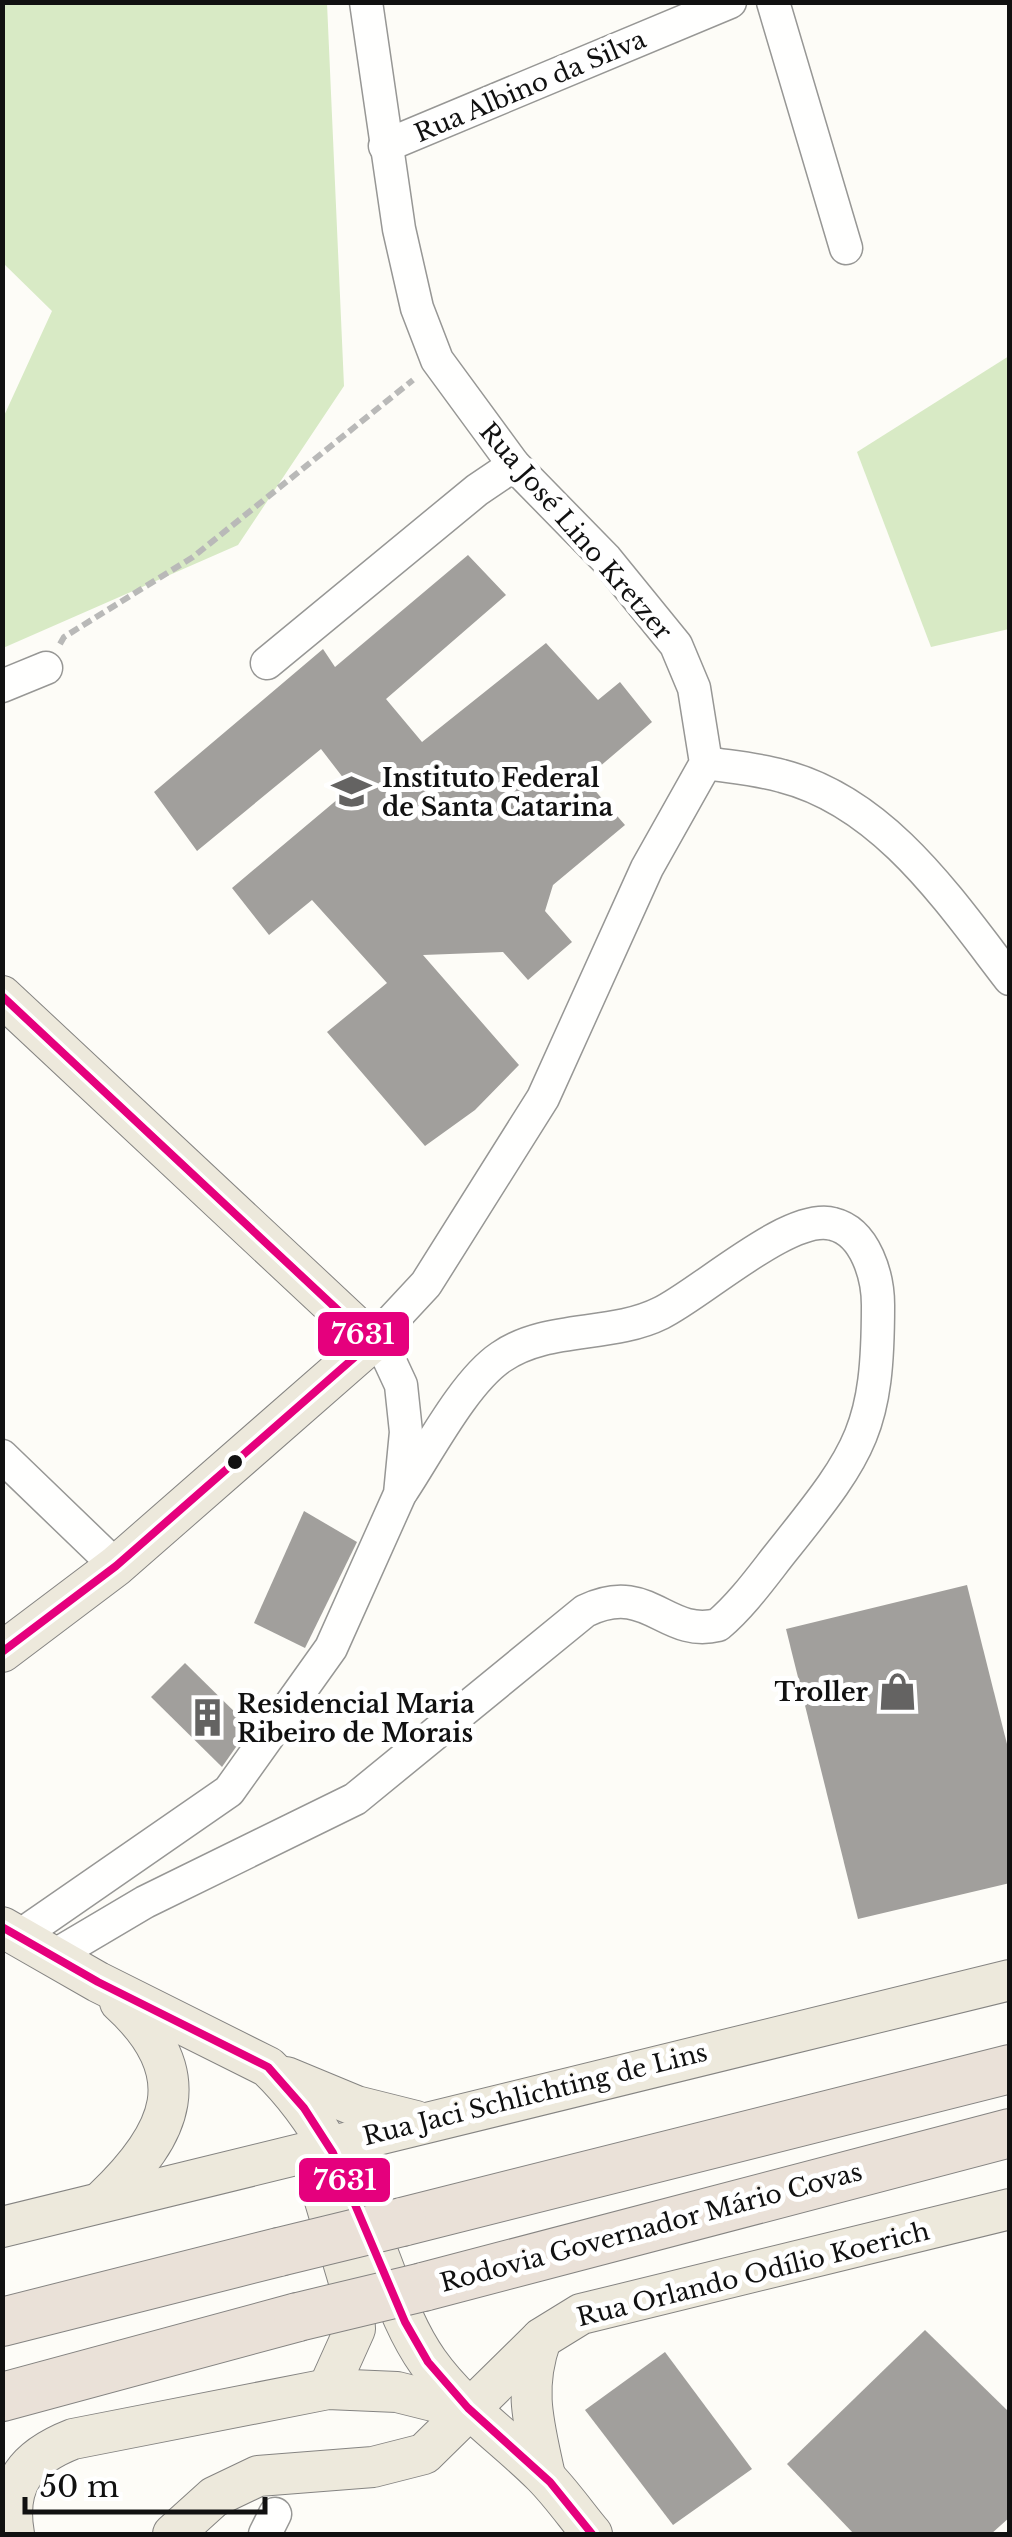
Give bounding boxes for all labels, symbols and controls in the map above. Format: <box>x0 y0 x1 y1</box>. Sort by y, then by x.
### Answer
street label: Rua Albino da Silva <box>410 24 651 149</box>
street label: Rua José Lino Kretzer <box>473 416 679 646</box>
place label: Instituto Federal de Santa Catarina <box>382 763 614 823</box>
school or university icon: Instituto Federal de Santa Catarina <box>331 771 373 813</box>
line badge: 7631 <box>316 1310 411 1358</box>
text: 7631 <box>331 1317 395 1352</box>
unlabelled marker <box>225 1452 245 1472</box>
shop icon: Troller <box>877 1671 919 1713</box>
place label: Troller <box>774 1677 869 1708</box>
place label: Residencial Maria Ribeiro de Morais <box>237 1689 475 1749</box>
building icon: Residencial Maria Ribeiro de Morais <box>186 1697 228 1739</box>
street label: Rua Jaci Schlichting de Lins <box>360 2037 711 2152</box>
line badge: 7631 <box>297 2156 392 2204</box>
street label: Rodovia Governador Mário Covas <box>437 2156 865 2299</box>
text: 7631 <box>313 2163 377 2198</box>
street label: Rua Orlando Odílio Koerich <box>574 2216 933 2333</box>
scale bar <box>25 2452 265 2514</box>
text: 50 m <box>40 2468 119 2505</box>

